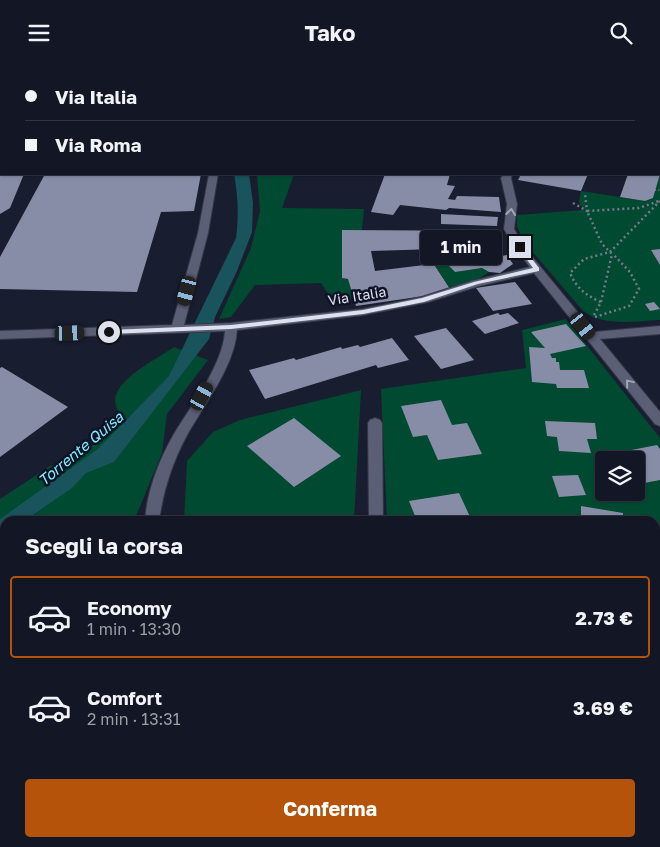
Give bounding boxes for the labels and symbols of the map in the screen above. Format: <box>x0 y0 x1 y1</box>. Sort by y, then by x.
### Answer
one-way arrow <box>505 208 516 216</box>
callout: 1 min <box>420 229 502 265</box>
route end <box>509 236 531 258</box>
car <box>175 275 198 307</box>
street label: Via Italia <box>327 283 387 308</box>
car <box>567 310 598 342</box>
route start <box>98 321 120 343</box>
car <box>54 325 85 341</box>
car <box>188 379 215 413</box>
one-way arrow <box>625 380 634 389</box>
water label: Torrente Quisa <box>34 407 127 489</box>

